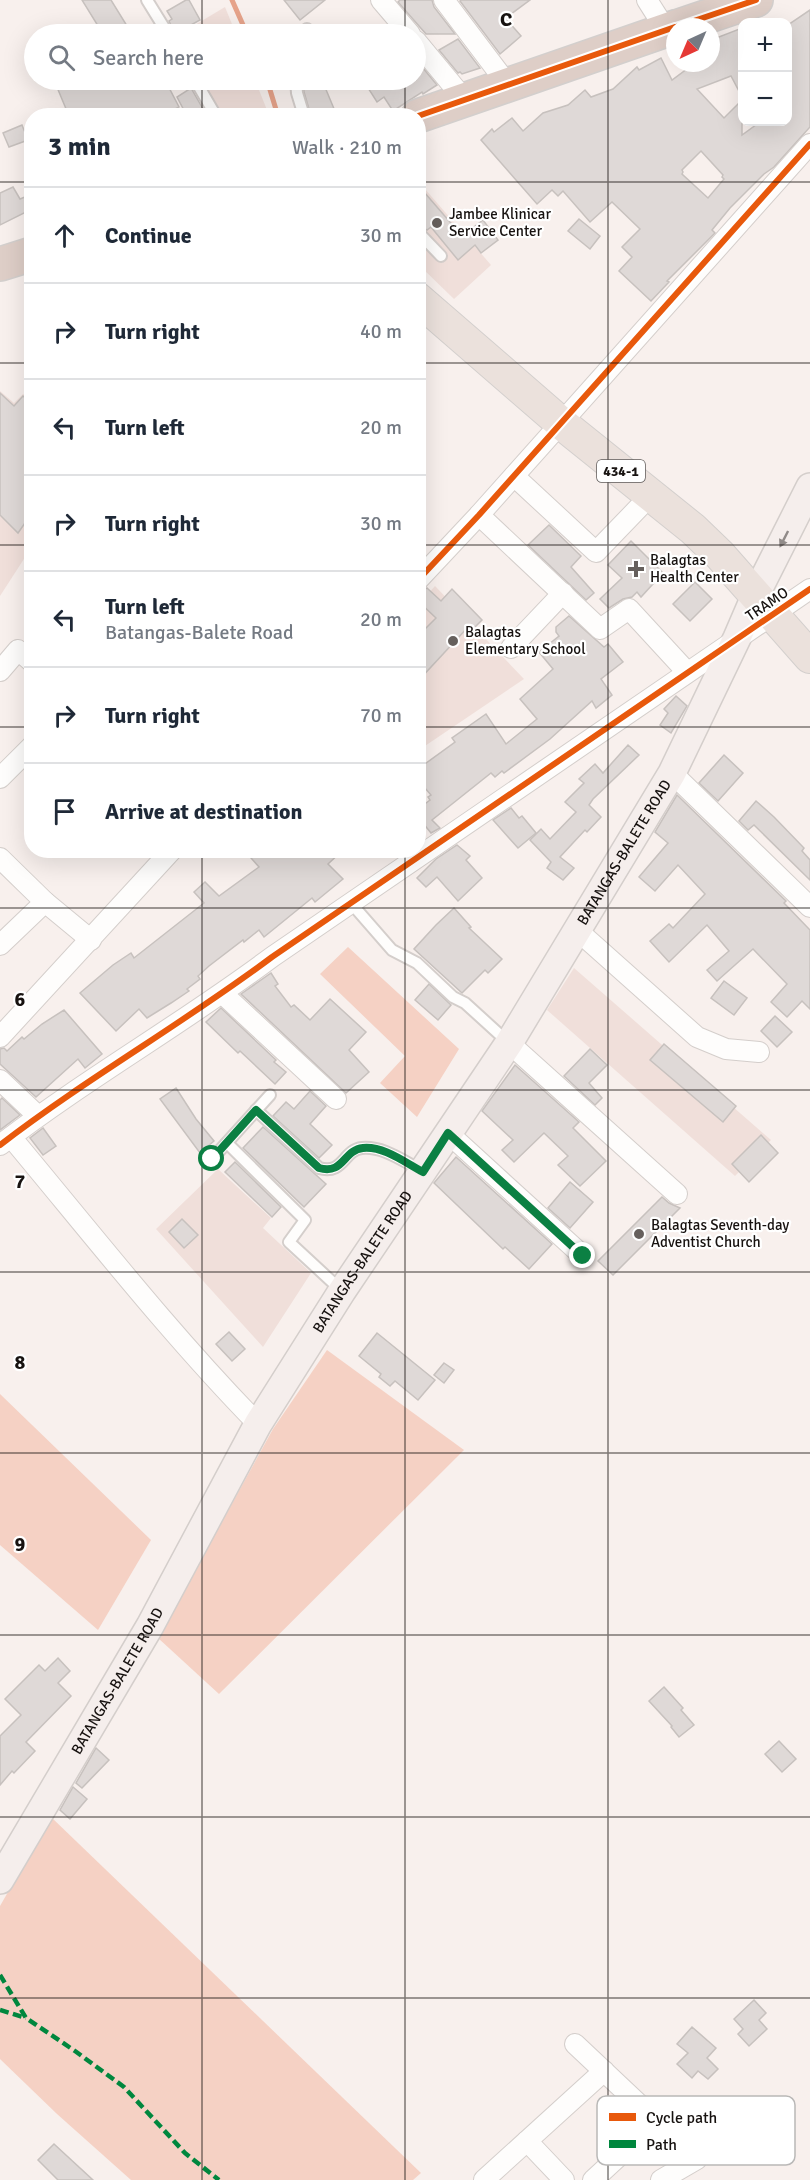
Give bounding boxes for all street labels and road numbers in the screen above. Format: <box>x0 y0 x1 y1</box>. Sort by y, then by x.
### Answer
road number: 434-1 <box>597 460 645 482</box>
street label: TRAMO <box>742 583 792 625</box>
street label: BATANGAS-BALETE ROAD <box>573 776 675 928</box>
street label: BATANGAS-BALETE ROAD <box>309 1187 416 1336</box>
street label: BATANGAS-BALETE ROAD <box>67 1605 167 1757</box>

